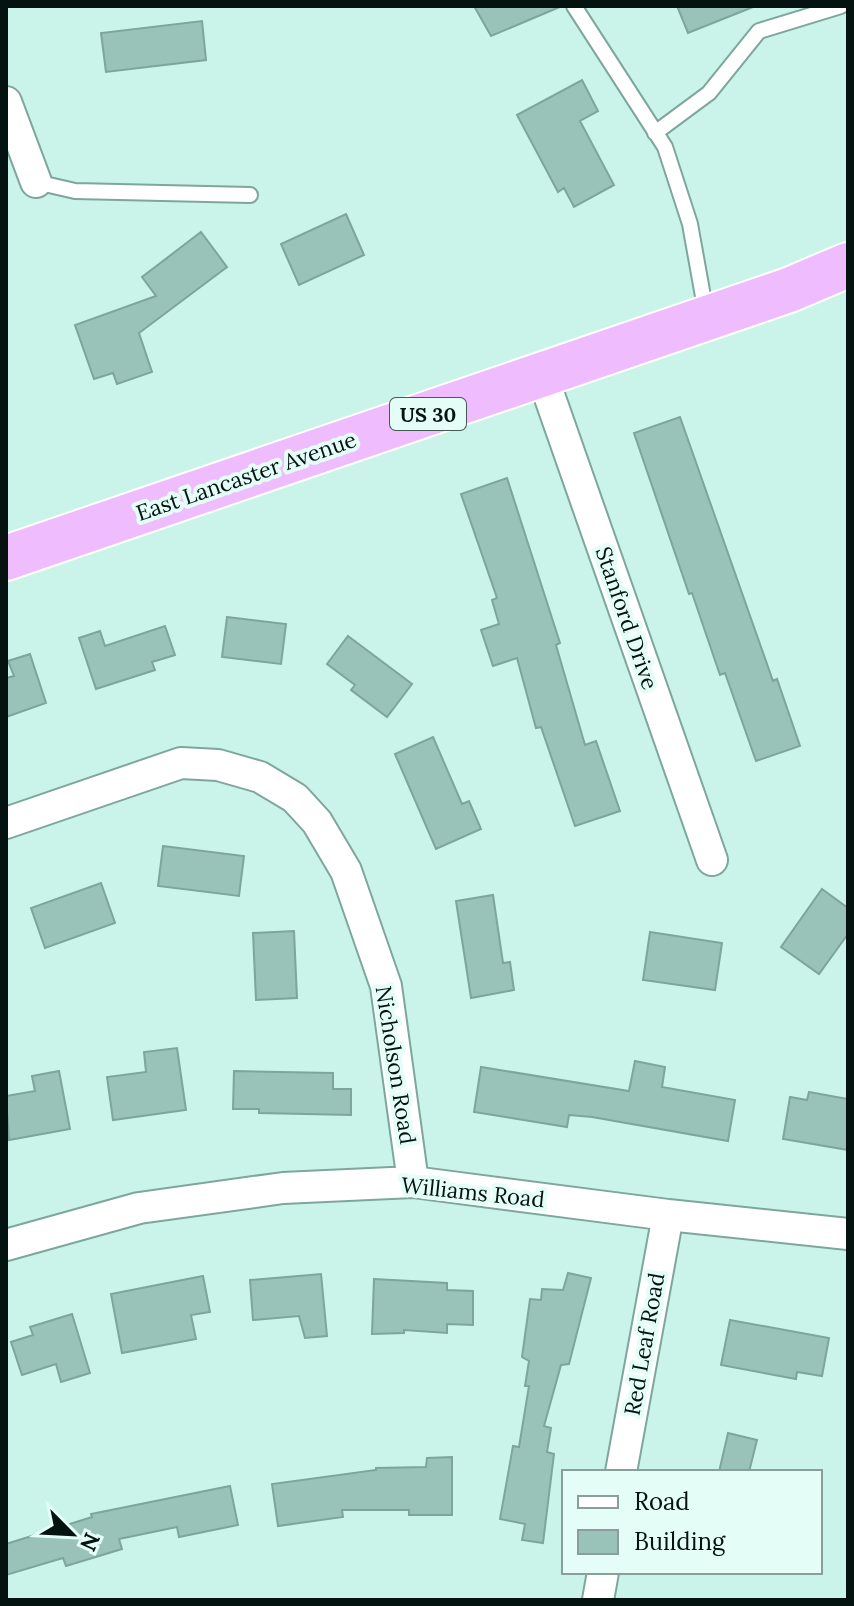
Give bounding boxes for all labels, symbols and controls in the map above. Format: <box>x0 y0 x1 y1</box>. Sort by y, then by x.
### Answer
road number: US 30 <box>390 398 466 430</box>
street label: East Lancaster Avenue <box>132 425 360 527</box>
street label: Stanford Drive <box>589 543 665 693</box>
street label: Nicholson Road <box>370 984 422 1146</box>
street label: Williams Road <box>400 1171 546 1213</box>
street label: Red Leaf Road <box>618 1270 670 1418</box>
legend <box>562 1470 822 1574</box>
text: Road <box>634 1486 690 1517</box>
north arrow <box>32 1494 112 1574</box>
text: Building <box>634 1526 726 1557</box>
text: N <box>74 1529 107 1556</box>

